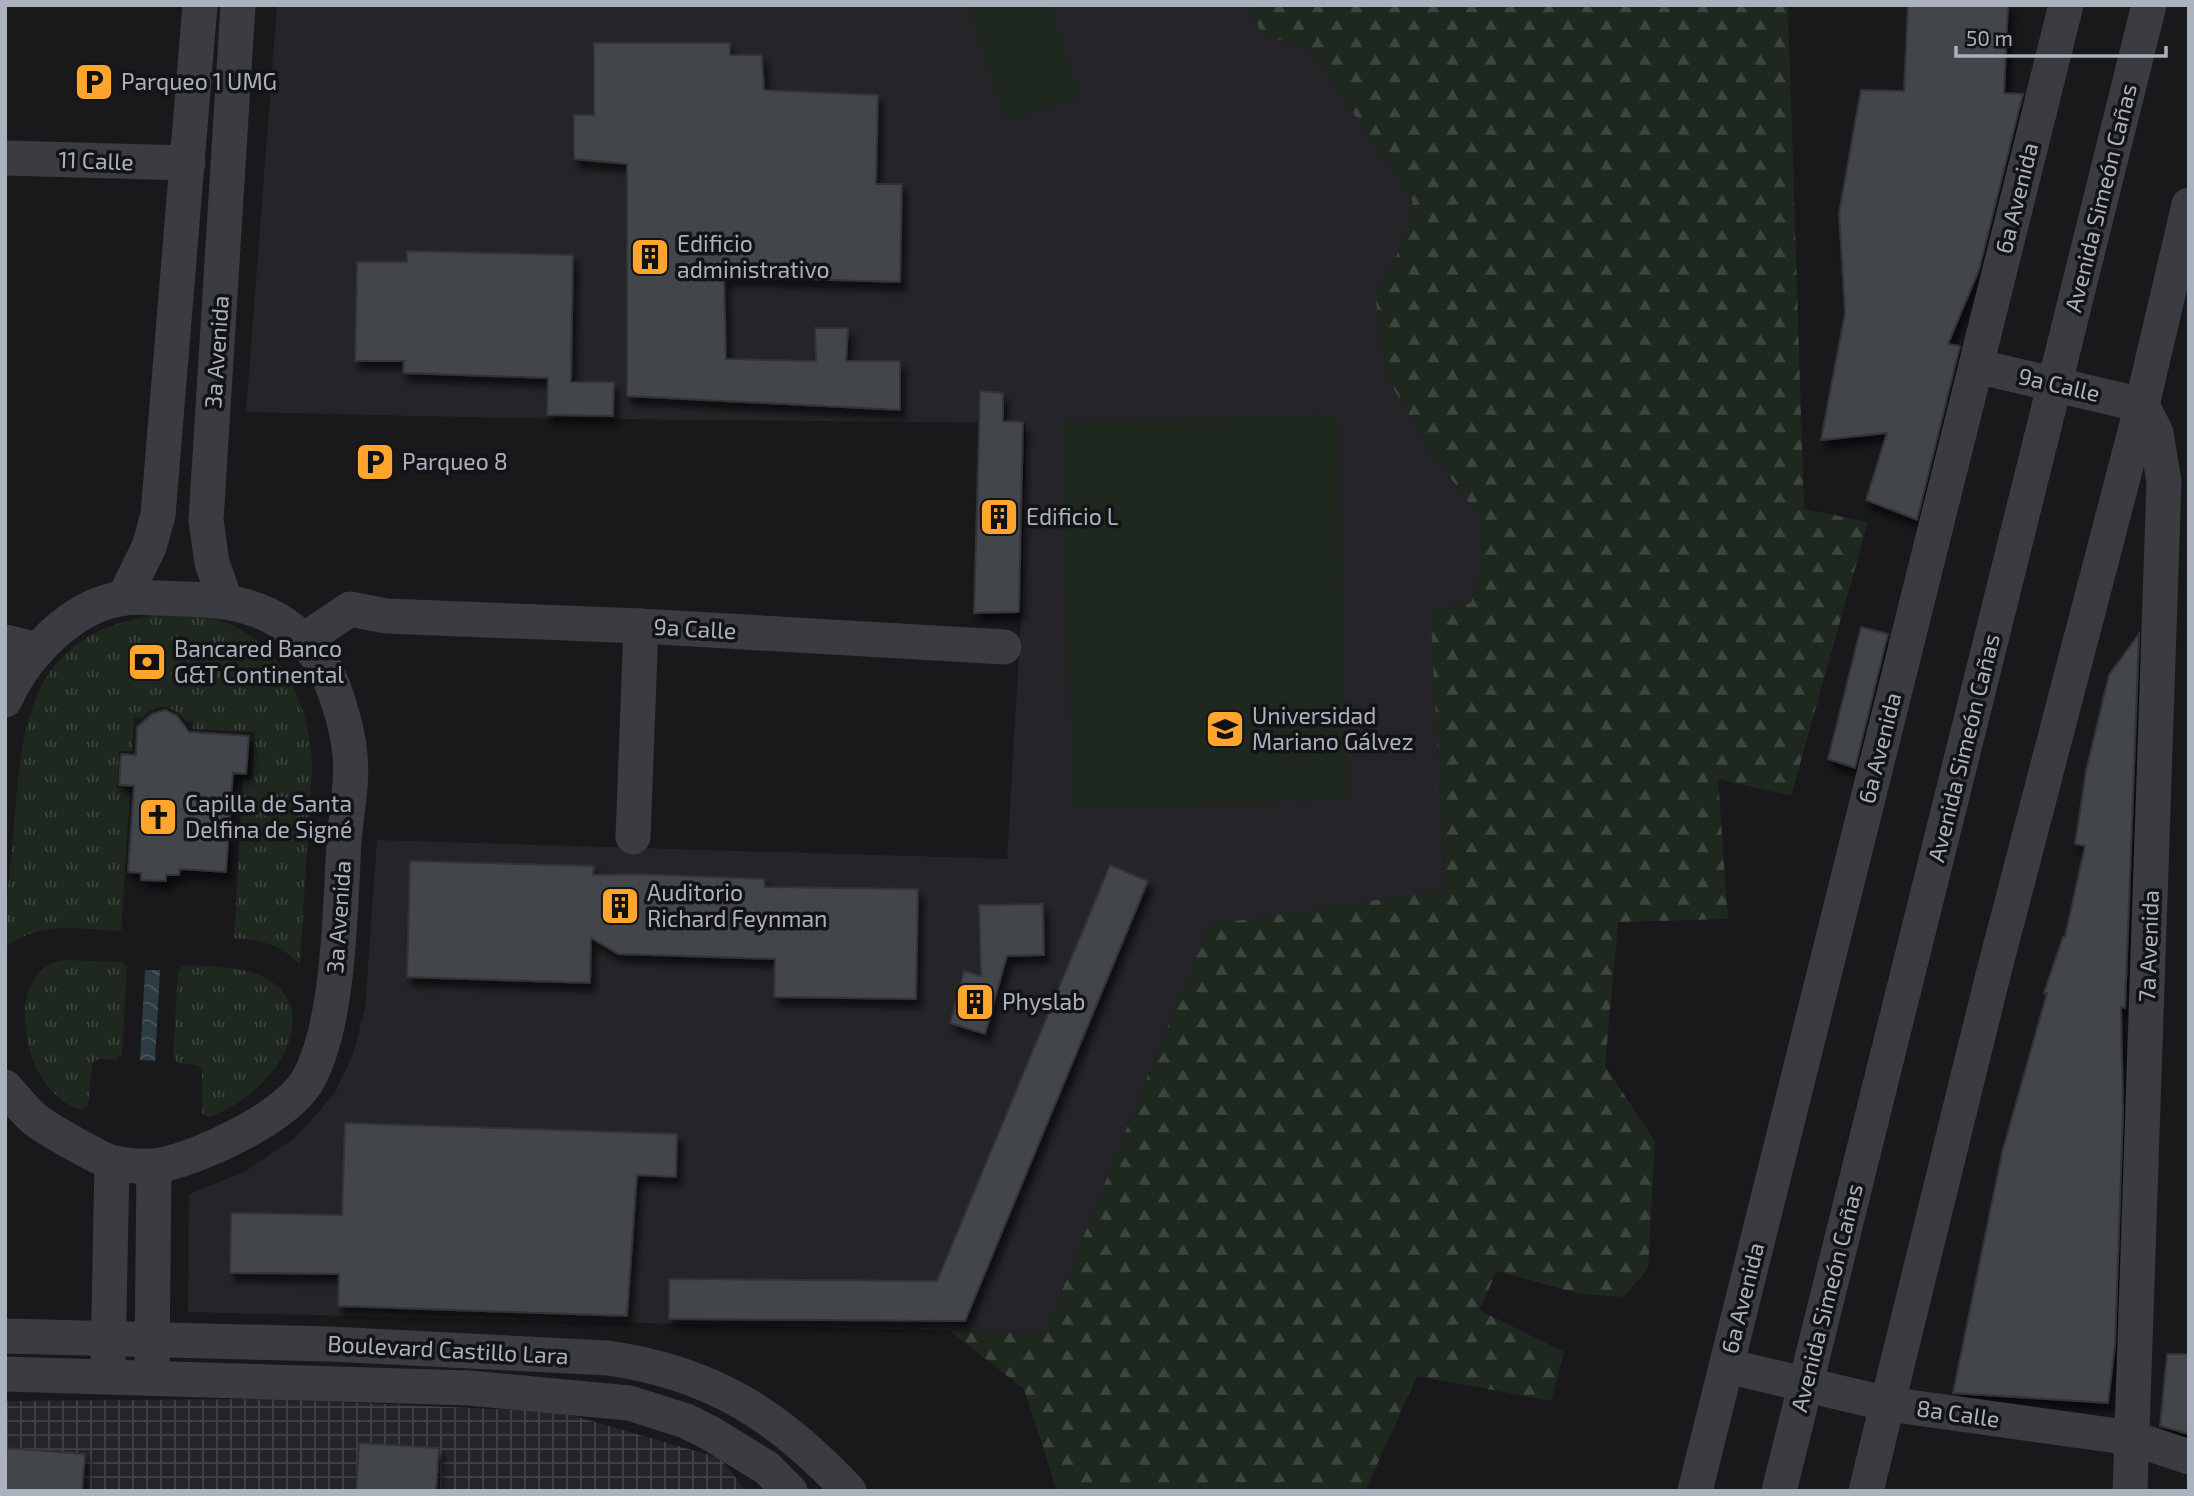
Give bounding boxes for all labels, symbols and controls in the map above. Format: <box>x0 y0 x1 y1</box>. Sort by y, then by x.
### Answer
scale bar <box>1956 14 2166 58</box>
text: 50 m <box>1966 25 2013 50</box>
parking icon: Parqueo 1 UMG <box>73 61 115 103</box>
place label: Parqueo 1 UMG <box>121 67 277 95</box>
street label: Avenida Simeón Cañas <box>2058 81 2142 315</box>
street label: 6a Avenida <box>1989 139 2043 256</box>
street label: 11 Calle <box>58 145 134 175</box>
place label: Edificio administrativo <box>677 229 830 283</box>
building icon: Edificio administrativo <box>629 236 671 278</box>
street label: 3a Avenida <box>198 295 234 409</box>
street label: 9a Calle <box>2016 361 2103 407</box>
parking icon: Parqueo 8 <box>354 441 396 483</box>
place label: Parqueo 8 <box>402 447 508 475</box>
building icon: Edificio L <box>978 496 1020 538</box>
place label: Edificio L <box>1026 502 1119 530</box>
street label: 9a Calle <box>653 612 737 644</box>
street label: Avenida Simeón Cañas <box>1921 631 2005 865</box>
place label: Bancared Banco G&T Continental <box>174 634 344 688</box>
bank icon: Bancared Banco G&T Continental <box>126 641 168 683</box>
street label: 6a Avenida <box>1852 689 1906 806</box>
place label: Universidad Mariano Gálvez <box>1252 701 1413 755</box>
school or university icon: Universidad Mariano Gálvez <box>1204 708 1246 750</box>
place label: Capilla de Santa Delfina de Signé <box>185 789 352 843</box>
church icon: Capilla de Santa Delfina de Signé <box>137 796 179 838</box>
street label: 3a Avenida <box>320 860 356 974</box>
place label: Auditorio Richard Feynman <box>647 878 827 932</box>
building icon: Auditorio Richard Feynman <box>599 885 641 927</box>
street label: 7a Avenida <box>2132 889 2164 1002</box>
building icon: Physlab <box>954 981 996 1023</box>
place label: Physlab <box>1002 987 1085 1015</box>
street label: Avenida Simeón Cañas <box>1784 1181 1868 1415</box>
street label: 6a Avenida <box>1715 1239 1769 1356</box>
street label: Boulevard Castillo Lara <box>327 1329 569 1369</box>
street label: 8a Calle <box>1915 1393 2001 1433</box>

